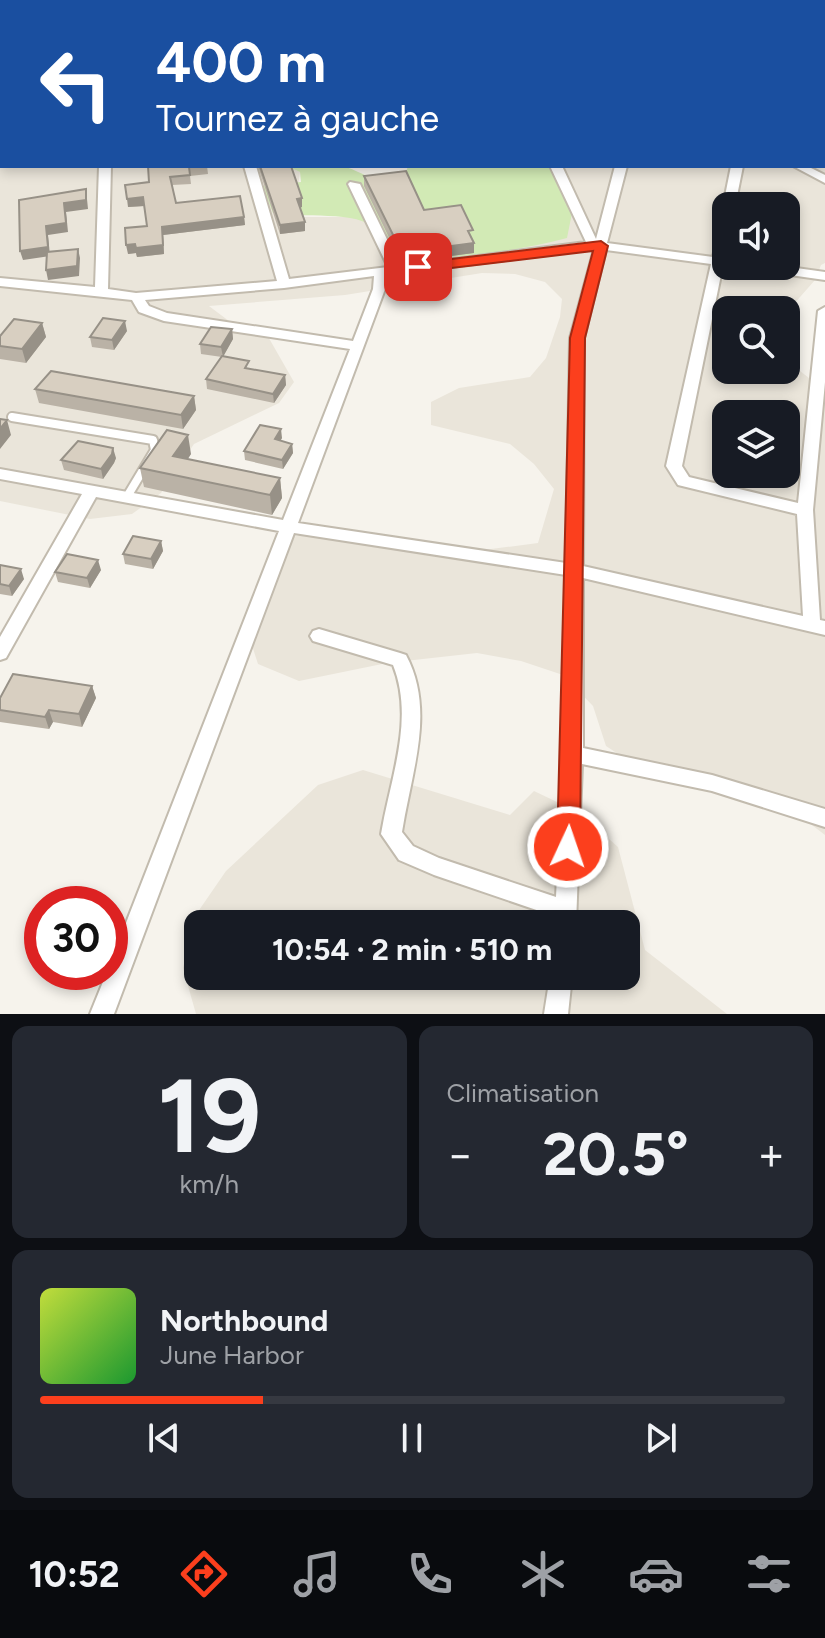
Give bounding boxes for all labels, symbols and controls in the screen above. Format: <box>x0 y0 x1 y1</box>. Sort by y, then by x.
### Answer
text: 400 m <box>156 29 326 96</box>
icon: left <box>24 32 128 136</box>
text: Tournez à gauche <box>156 97 439 140</box>
map controls <box>712 192 800 488</box>
button: sound <box>712 192 800 280</box>
pin <box>384 233 452 301</box>
icon: arrive <box>396 245 440 289</box>
button: search <box>712 296 800 384</box>
button: layers <box>712 400 800 488</box>
position arrow <box>526 805 610 889</box>
speed limit sign: 30 <box>24 886 128 990</box>
text: 10:54 · 2 min · 510 m <box>272 931 552 968</box>
text: 19 <box>157 1053 261 1178</box>
text: Climatisation <box>447 1077 599 1109</box>
text: 20.5° <box>543 1118 689 1190</box>
text: − <box>447 1128 474 1181</box>
text: + <box>758 1128 785 1181</box>
text: km/h <box>180 1168 239 1200</box>
text: Northbound <box>160 1302 328 1339</box>
text: June Harbor <box>160 1339 304 1371</box>
icon: previous <box>142 1416 186 1460</box>
icon: pause <box>390 1416 434 1460</box>
icon: next <box>639 1416 683 1460</box>
icon: directions <box>176 1546 232 1602</box>
icon: music <box>289 1546 345 1602</box>
icon: phone <box>402 1546 458 1602</box>
icon: climate <box>515 1546 571 1602</box>
icon: car <box>628 1546 684 1602</box>
icon: filters <box>741 1546 797 1602</box>
text: 10:52 <box>28 1553 120 1596</box>

